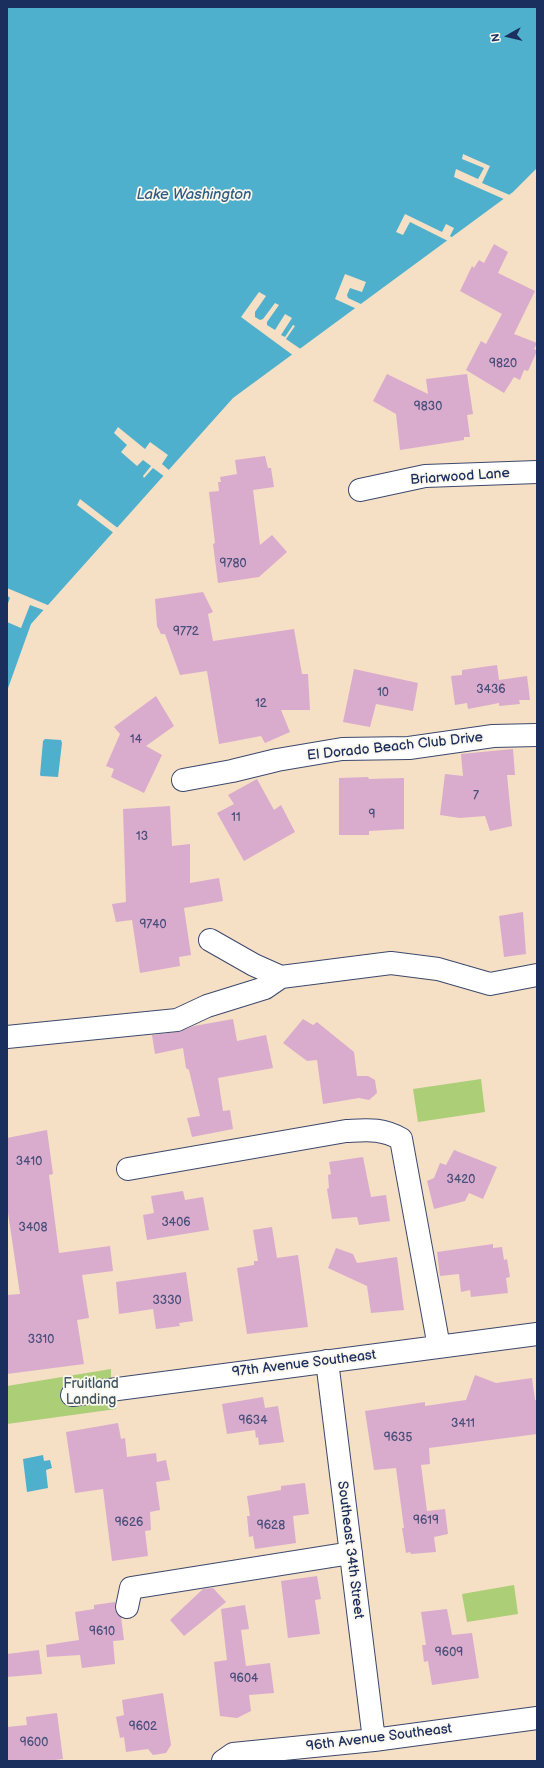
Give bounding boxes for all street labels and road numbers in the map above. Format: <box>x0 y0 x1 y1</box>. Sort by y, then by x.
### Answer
street label: Briarwood Lane <box>410 465 510 489</box>
street label: El Dorado Beach Club Drive <box>306 729 484 765</box>
street label: 97th Avenue Southeast <box>231 1347 377 1381</box>
street label: Southeast 34th Street <box>333 1480 367 1620</box>
street label: 96th Avenue Southeast <box>305 1721 453 1755</box>

